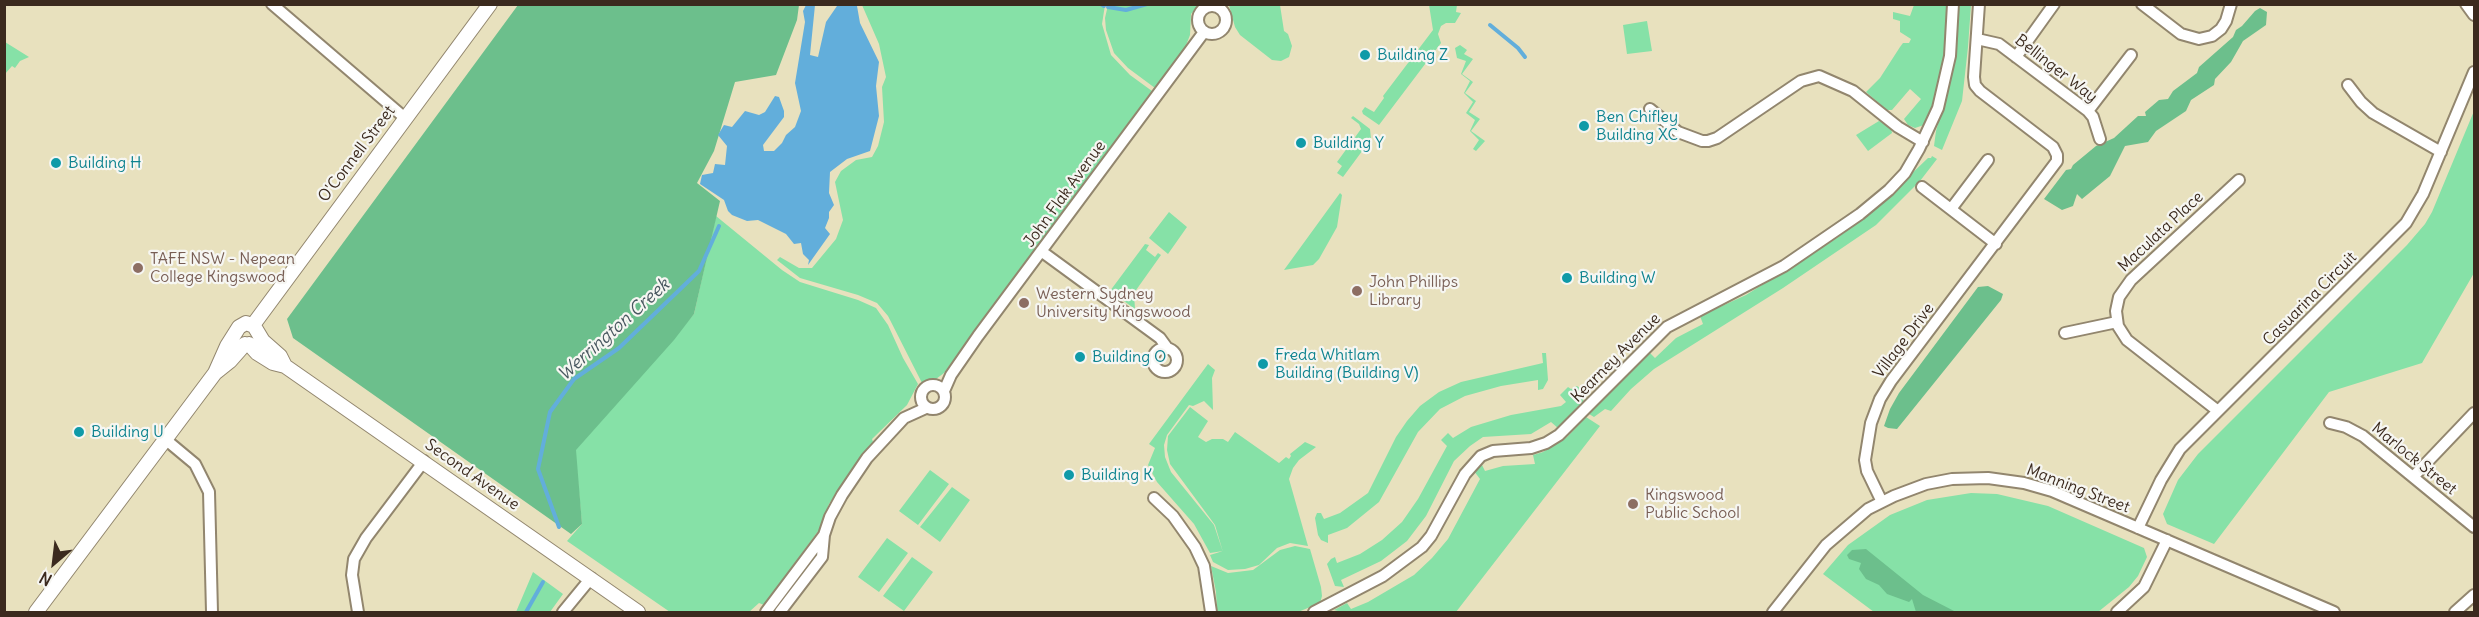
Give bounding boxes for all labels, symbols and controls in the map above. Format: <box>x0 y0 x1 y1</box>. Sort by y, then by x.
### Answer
street label: Bellinger Way <box>2011 31 2101 107</box>
place label: Building Z <box>1377 45 1448 65</box>
marker: Building Z <box>1358 48 1372 62</box>
street label: O'Connell Street <box>315 102 399 206</box>
place label: Ben Chifley Building XC <box>1596 107 1678 145</box>
marker: Ben Chifley Building XC <box>1577 119 1591 133</box>
place label: Building Y <box>1313 133 1384 153</box>
marker: Building Y <box>1294 136 1308 150</box>
street label: John Flak Avenue <box>1020 137 1110 251</box>
place label: Building H <box>68 153 141 173</box>
marker: Building H <box>49 156 63 170</box>
street label: Maculata Place <box>2115 188 2207 276</box>
street label: Casuarina Circuit <box>2259 248 2361 350</box>
place label: TAFE NSW - Nepean College Kingswood <box>150 249 295 287</box>
marker: TAFE NSW - Nepean College Kingswood <box>131 261 145 275</box>
place label: Building W <box>1579 268 1656 288</box>
marker: Building W <box>1560 271 1574 285</box>
place label: John Phillips Library <box>1369 272 1458 310</box>
water label: Werrington Creek <box>554 274 674 386</box>
place label: Western Sydney University Kingswood <box>1036 284 1191 322</box>
marker: John Phillips Library <box>1350 284 1364 298</box>
marker: Western Sydney University Kingswood <box>1017 296 1031 310</box>
street label: Village Drive <box>1870 300 1938 382</box>
street label: Kearney Avenue <box>1567 309 1665 407</box>
place label: Freda Whitlam Building (Building V) <box>1275 345 1419 383</box>
place label: Building O <box>1092 347 1166 367</box>
marker: Building O <box>1073 350 1087 364</box>
marker: Freda Whitlam Building (Building V) <box>1256 357 1270 371</box>
street label: Marlock Street <box>2368 419 2460 499</box>
place label: Building U <box>91 422 164 442</box>
marker: Building U <box>72 425 86 439</box>
street label: Second Avenue <box>421 435 523 515</box>
street label: Manning Street <box>2024 461 2132 517</box>
place label: Building K <box>1081 465 1153 485</box>
marker: Building K <box>1062 468 1076 482</box>
place label: Kingswood Public School <box>1645 485 1740 523</box>
marker: Kingswood Public School <box>1626 497 1640 511</box>
north arrow <box>24 533 84 593</box>
text: N <box>36 567 55 590</box>

